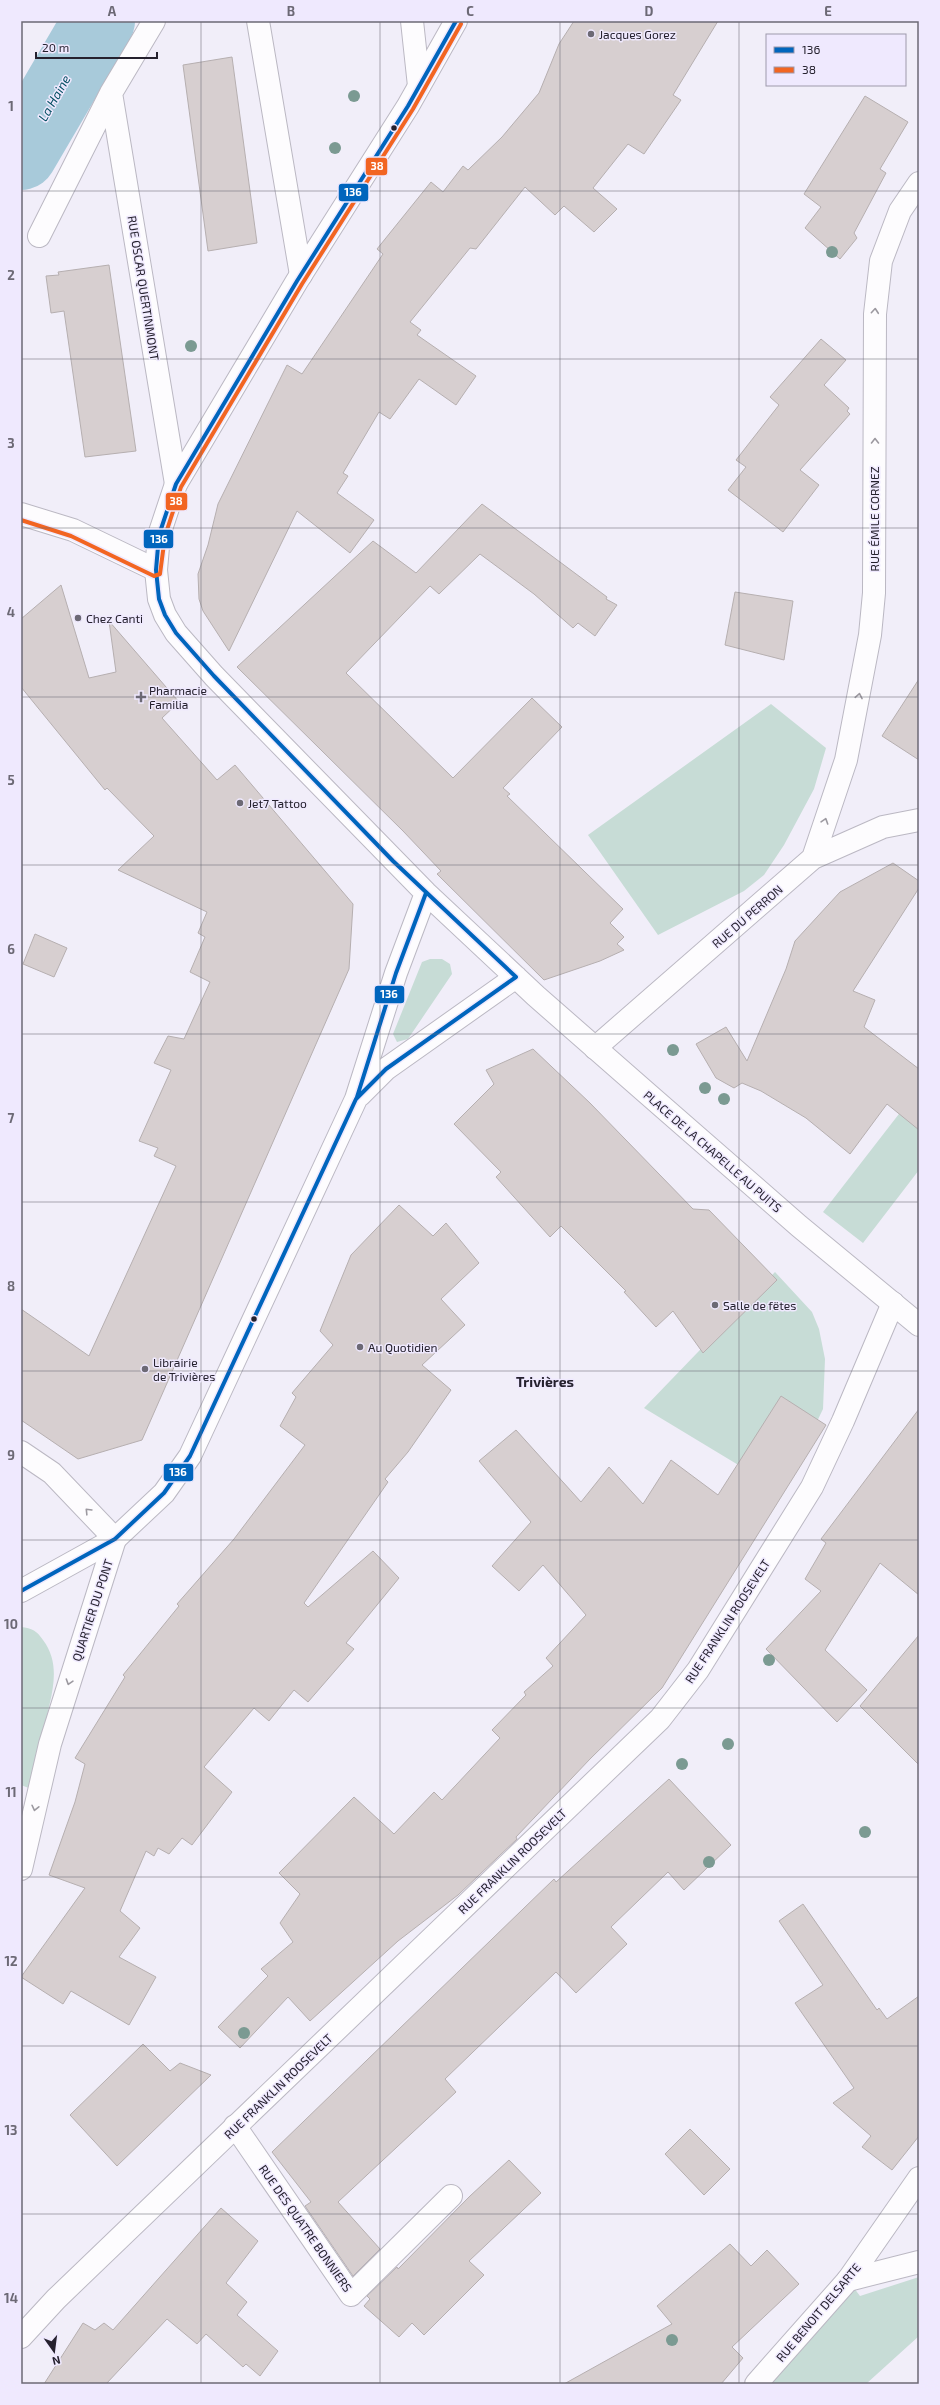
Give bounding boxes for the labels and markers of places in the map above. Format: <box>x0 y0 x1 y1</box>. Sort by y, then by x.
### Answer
place label: Jacques Gorez <box>599 27 676 41</box>
marker: Jacques Gorez <box>586 29 596 39</box>
unlabelled marker <box>389 123 399 133</box>
place label: Chez Canti <box>86 611 143 625</box>
marker: Chez Canti <box>73 613 83 623</box>
place label: Pharmacie Familia <box>149 683 207 711</box>
marker: Pharmacie Familia <box>136 692 146 702</box>
place label: Jet7 Tattoo <box>248 796 307 810</box>
marker: Jet7 Tattoo <box>235 798 245 808</box>
place label: Salle de fëtes <box>723 1298 796 1312</box>
marker: Salle de fëtes <box>710 1300 720 1310</box>
unlabelled marker <box>249 1314 259 1324</box>
place label: Au Quotidien <box>368 1340 437 1355</box>
marker: Au Quotidien <box>355 1342 365 1352</box>
place label: Librairie de Trivières <box>153 1355 215 1383</box>
marker: Librairie de Trivières <box>140 1364 150 1374</box>

